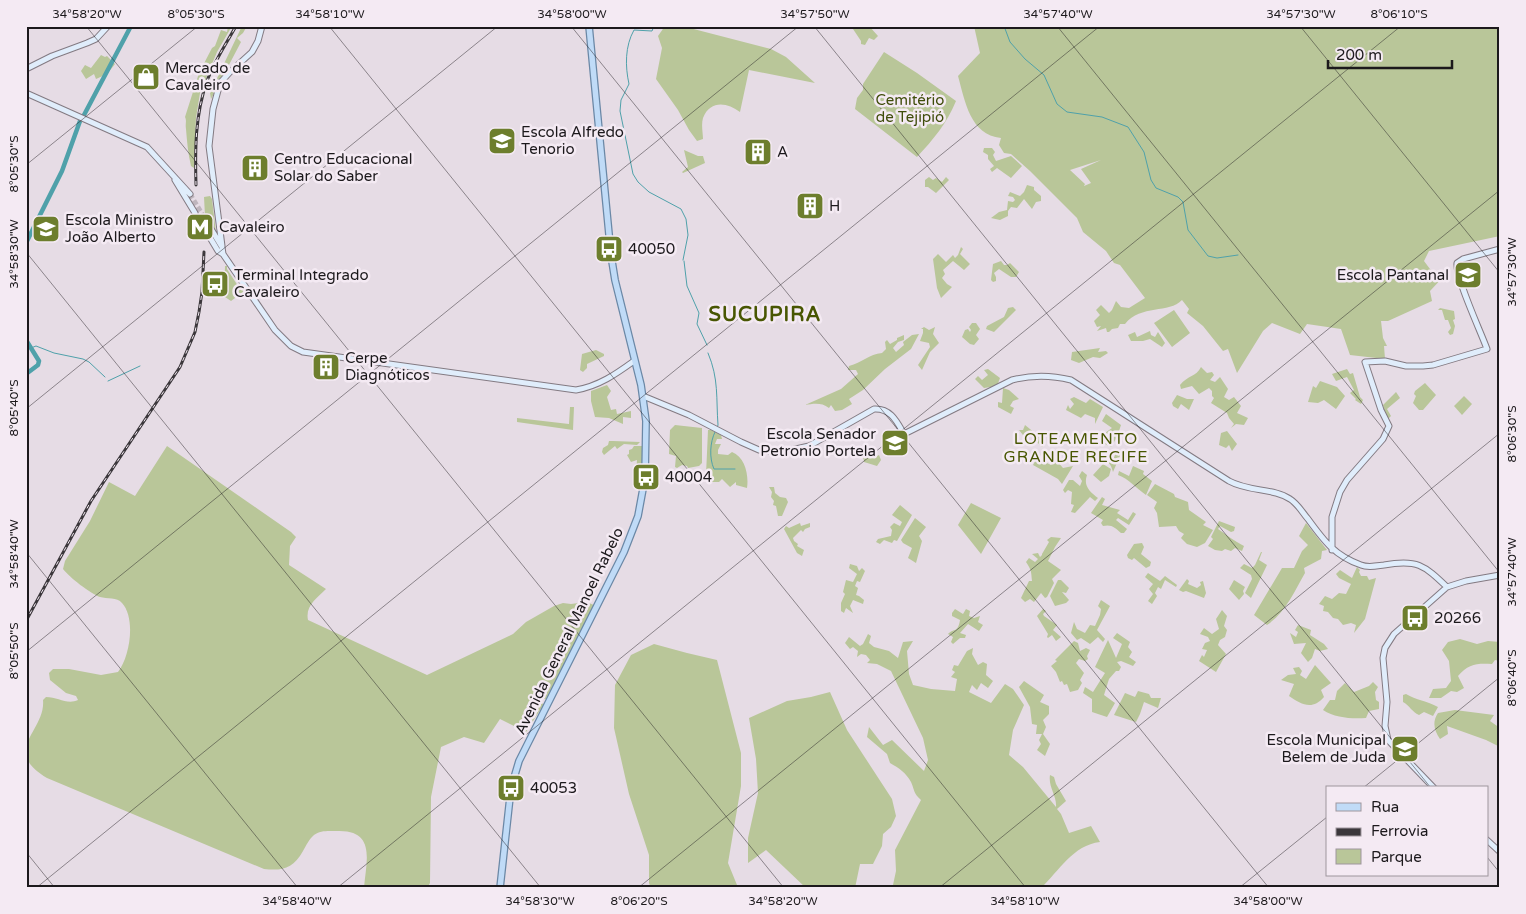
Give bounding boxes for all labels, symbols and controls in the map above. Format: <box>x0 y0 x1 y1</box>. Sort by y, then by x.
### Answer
text: 34°58'20"W <box>52 7 122 21</box>
text: 8°05'30"S <box>167 7 225 21</box>
text: 34°58'10"W <box>295 7 365 21</box>
text: 34°58'00"W <box>537 7 607 21</box>
text: 34°57'50"W <box>780 7 850 21</box>
text: 34°57'40"W <box>1023 7 1093 21</box>
text: 34°57'30"W <box>1266 7 1336 21</box>
text: 8°06'10"S <box>1370 7 1428 21</box>
scale bar <box>1328 38 1452 70</box>
text: 200 m <box>1336 46 1382 64</box>
place label: Mercado de Cavaleiro <box>165 59 250 94</box>
shop icon: Mercado de Cavaleiro <box>131 62 161 92</box>
park label: Cemitério de Tejipió <box>876 91 944 126</box>
place label: Escola Alfredo Tenorio <box>521 123 624 158</box>
school or university icon: Escola Alfredo Tenorio <box>487 126 517 156</box>
text: 8°05'30"S <box>7 135 21 193</box>
building icon: A <box>743 137 773 167</box>
place label: A <box>777 143 788 161</box>
place label: Centro Educacional Solar do Saber <box>274 150 412 185</box>
building icon: Centro Educacional Solar do Saber <box>240 153 270 183</box>
building icon: H <box>795 191 825 221</box>
place label: H <box>829 197 840 215</box>
place label: Escola Ministro João Alberto <box>65 211 173 246</box>
metro station icon: Cavaleiro <box>185 212 215 242</box>
school or university icon: Escola Ministro João Alberto <box>31 214 61 244</box>
place label: Cavaleiro <box>219 218 285 236</box>
text: 34°58'30"W <box>7 219 21 289</box>
bus stop icon: 40050 <box>594 234 624 264</box>
text: 34°57'30"W <box>1505 237 1519 307</box>
place label: 40050 <box>628 240 675 258</box>
school or university icon: Escola Pantanal <box>1453 260 1483 290</box>
place label: Terminal Integrado Cavaleiro <box>234 266 369 301</box>
place label: Escola Pantanal <box>1337 266 1449 284</box>
bus stop icon: Terminal Integrado Cavaleiro <box>200 269 230 299</box>
district label: SUCUPIRA <box>709 303 821 327</box>
place label: Cerpe Diagnóticos <box>345 349 430 384</box>
building icon: Cerpe Diagnóticos <box>311 352 341 382</box>
text: 8°05'40"S <box>7 379 21 437</box>
text: 8°06'30"S <box>1505 405 1519 463</box>
place label: Escola Senador Petronio Portela <box>760 425 876 460</box>
school or university icon: Escola Senador Petronio Portela <box>880 428 910 458</box>
district label: LOTEAMENTO GRANDE RECIFE <box>1004 429 1148 467</box>
bus stop icon: 40004 <box>631 462 661 492</box>
place label: 40004 <box>665 468 712 486</box>
text: 34°58'40"W <box>7 519 21 589</box>
street label: Avenida General Manoel Rabelo <box>511 525 627 737</box>
text: 34°57'40"W <box>1505 537 1519 607</box>
bus stop icon: 20266 <box>1400 603 1430 633</box>
place label: 20266 <box>1434 609 1481 627</box>
text: 8°05'50"S <box>7 622 21 680</box>
text: 8°06'40"S <box>1505 649 1519 707</box>
place label: Escola Municipal Belem de Juda <box>1267 731 1386 766</box>
school or university icon: Escola Municipal Belem de Juda <box>1390 734 1420 764</box>
bus stop icon: 40053 <box>496 773 526 803</box>
place label: 40053 <box>530 779 577 797</box>
legend <box>1326 786 1488 876</box>
text: Rua <box>1371 798 1399 816</box>
text: Ferrovia <box>1371 822 1428 840</box>
text: Parque <box>1371 848 1422 866</box>
text: 34°58'40"W <box>262 894 332 908</box>
text: 34°58'30"W <box>505 894 575 908</box>
text: 8°06'20"S <box>610 894 668 908</box>
text: 34°58'20"W <box>748 894 818 908</box>
text: 34°58'10"W <box>990 894 1060 908</box>
text: 34°58'00"W <box>1233 894 1303 908</box>

